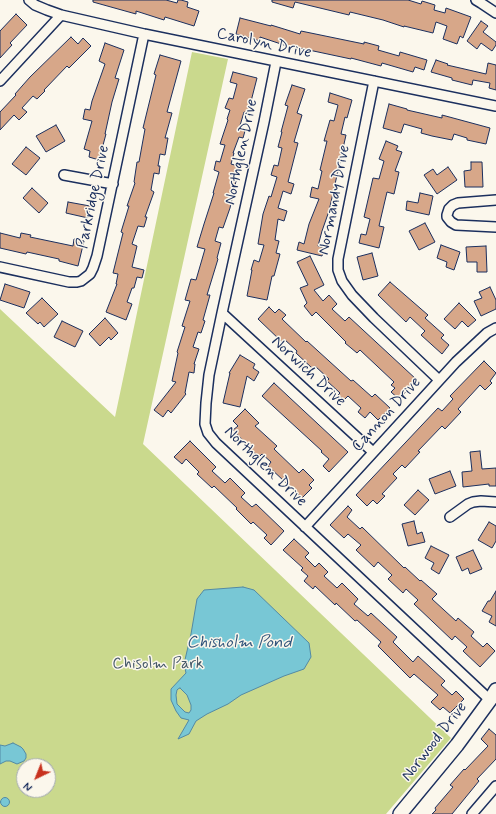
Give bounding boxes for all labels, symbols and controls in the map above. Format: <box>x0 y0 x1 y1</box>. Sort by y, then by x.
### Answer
street label: Carolyn Drive <box>215 25 313 63</box>
street label: Northglen Drive <box>221 97 263 207</box>
street label: Normandy Drive <box>315 143 355 257</box>
street label: Parkridge Drive <box>74 144 114 250</box>
street label: Norwich Drive <box>267 333 349 411</box>
street label: Cannon Drive <box>348 374 426 456</box>
street label: Northglen Drive <box>220 423 310 511</box>
water label: Chisholm Pond <box>186 633 292 653</box>
park label: Chisolm Park <box>112 655 204 675</box>
street label: Norwood Drive <box>398 699 472 785</box>
north arrow <box>16 758 56 798</box>
text: N <box>21 778 36 794</box>

